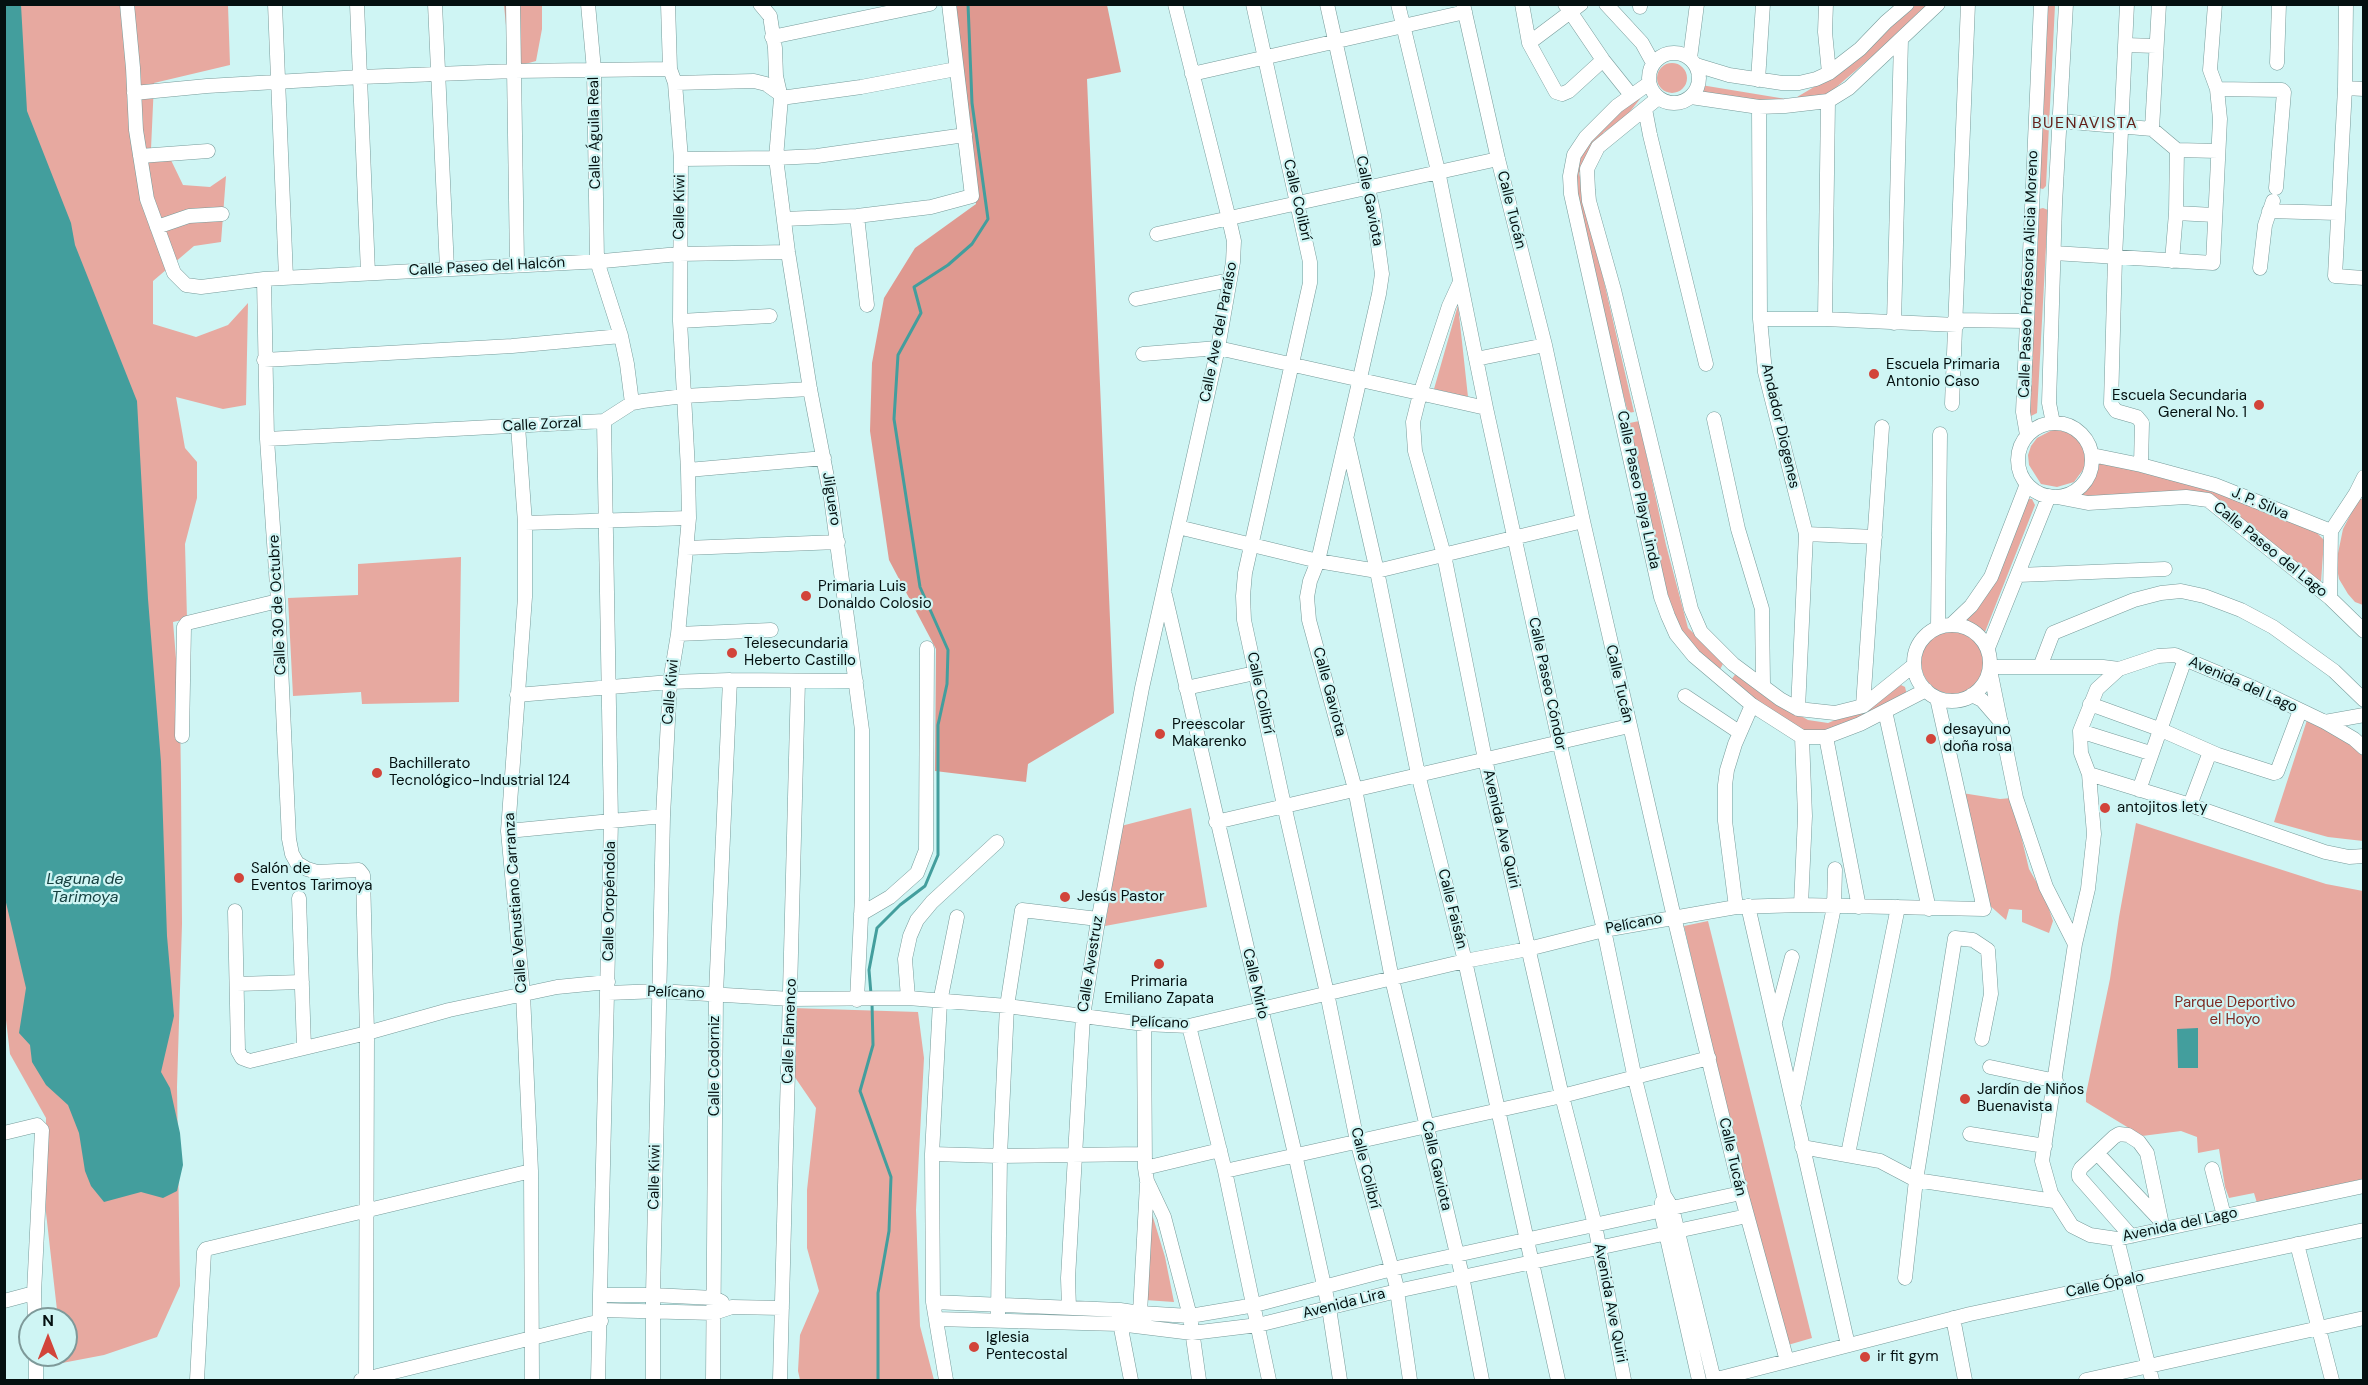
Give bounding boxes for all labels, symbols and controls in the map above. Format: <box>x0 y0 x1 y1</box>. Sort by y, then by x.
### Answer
street label: Calle Águila Real <box>585 77 605 189</box>
district label: BUENAVISTA <box>2032 114 2138 134</box>
street label: Calle Paseo Profesora Alicia Moreno <box>2016 150 2042 398</box>
street label: Calle Gaviota <box>1351 154 1387 248</box>
street label: Calle Colibrí <box>1279 158 1315 242</box>
street label: Calle Tucán <box>1493 169 1529 251</box>
street label: Calle Kiwi <box>670 174 690 240</box>
street label: Calle Paseo del Halcón <box>408 254 566 280</box>
street label: Calle Ave del Paraíso <box>1197 260 1241 404</box>
place label: Escuela Primaria Antonio Caso <box>1886 356 2000 391</box>
street label: Andador Diogenes <box>1757 362 1803 490</box>
marker: Escuela Primaria Antonio Caso <box>1867 367 1881 381</box>
place label: Escuela Secundaria General No. 1 <box>2112 387 2247 422</box>
marker: Escuela Secundaria General No. 1 <box>2252 398 2266 412</box>
street label: Calle Paseo Playa Linda <box>1612 409 1664 571</box>
street label: Calle Zorzal <box>502 414 582 436</box>
street label: Jilguero <box>818 471 844 527</box>
street label: J. P. Silva <box>2229 484 2291 524</box>
street label: Calle Paseo del Lago <box>2209 498 2331 602</box>
street label: Calle 30 de Octubre <box>265 534 291 676</box>
place label: Primaria Luis Donaldo Colosio <box>818 578 932 613</box>
marker: Primaria Luis Donaldo Colosio <box>799 589 813 603</box>
street label: Calle Paseo Cóndor <box>1524 616 1570 752</box>
place label: Telesecundaria Heberto Castillo <box>744 635 856 670</box>
street label: Calle Tucán <box>1601 643 1637 725</box>
street label: Calle Gaviota <box>1308 645 1350 739</box>
marker: Telesecundaria Heberto Castillo <box>725 646 739 660</box>
street label: Calle Colibrí <box>1243 651 1277 735</box>
street label: Avenida del Lago <box>2186 653 2300 717</box>
street label: Calle Kiwi <box>659 659 683 725</box>
place label: Preescolar Makarenko <box>1172 716 1247 751</box>
place label: desayuno doña rosa <box>1943 721 2012 756</box>
marker: Preescolar Makarenko <box>1153 727 1167 741</box>
marker: desayuno doña rosa <box>1924 732 1938 746</box>
place label: Bachillerato Tecnológico-Industrial 124 <box>389 755 570 790</box>
marker: Bachillerato Tecnológico-Industrial 124 <box>370 766 384 780</box>
street label: Avenida Ave Quiri <box>1479 768 1523 890</box>
place label: antojitos lety <box>2117 799 2207 817</box>
marker: antojitos lety <box>2098 801 2112 815</box>
street label: Calle Venustiano Carranza <box>501 812 531 994</box>
street label: Calle Oropéndola <box>600 841 620 961</box>
place label: Salón de Eventos Tarimoya <box>251 860 373 895</box>
street label: Calle Faisán <box>1433 867 1471 951</box>
water label: Laguna de Tarimoya <box>47 870 123 908</box>
marker: Salón de Eventos Tarimoya <box>232 871 246 885</box>
place label: Jesús Pastor <box>1077 888 1165 906</box>
marker: Jesús Pastor <box>1058 890 1072 904</box>
street label: Pelícano <box>1604 910 1664 938</box>
street label: Calle Avestruz <box>1074 914 1108 1014</box>
street label: Calle Mirlo <box>1238 947 1272 1021</box>
marker: Primaria Emiliano Zapata <box>1152 957 1166 971</box>
place label: Primaria Emiliano Zapata <box>1104 973 1214 1008</box>
street label: Calle Flamenco <box>779 978 801 1084</box>
street label: Pelícano <box>647 983 705 1003</box>
park label: Parque Deportivo el Hoyo <box>2175 994 2295 1029</box>
street label: Pelícano <box>1131 1013 1189 1033</box>
street label: Calle Codorniz <box>706 1016 724 1116</box>
place label: Jardín de Niños Buenavista <box>1977 1081 2084 1116</box>
marker: Jardín de Niños Buenavista <box>1958 1092 1972 1106</box>
street label: Calle Tucán <box>1714 1116 1750 1198</box>
street label: Calle Gaviota <box>1417 1119 1455 1213</box>
street label: Calle Colibrí <box>1346 1126 1384 1210</box>
street label: Calle Kiwi <box>645 1144 665 1210</box>
street label: Avenida del Lago <box>2121 1204 2239 1246</box>
street label: Avenida Ave Quiri <box>1590 1242 1630 1364</box>
street label: Calle Ópalo <box>2064 1268 2146 1302</box>
street label: Avenida Lira <box>1301 1285 1387 1323</box>
north arrow <box>18 1307 78 1367</box>
text: N <box>42 1310 54 1331</box>
place label: Iglesia Pentecostal <box>986 1329 1068 1364</box>
marker: Iglesia Pentecostal <box>967 1340 981 1354</box>
place label: ir fit gym <box>1877 1348 1939 1366</box>
marker: ir fit gym <box>1858 1350 1872 1364</box>

